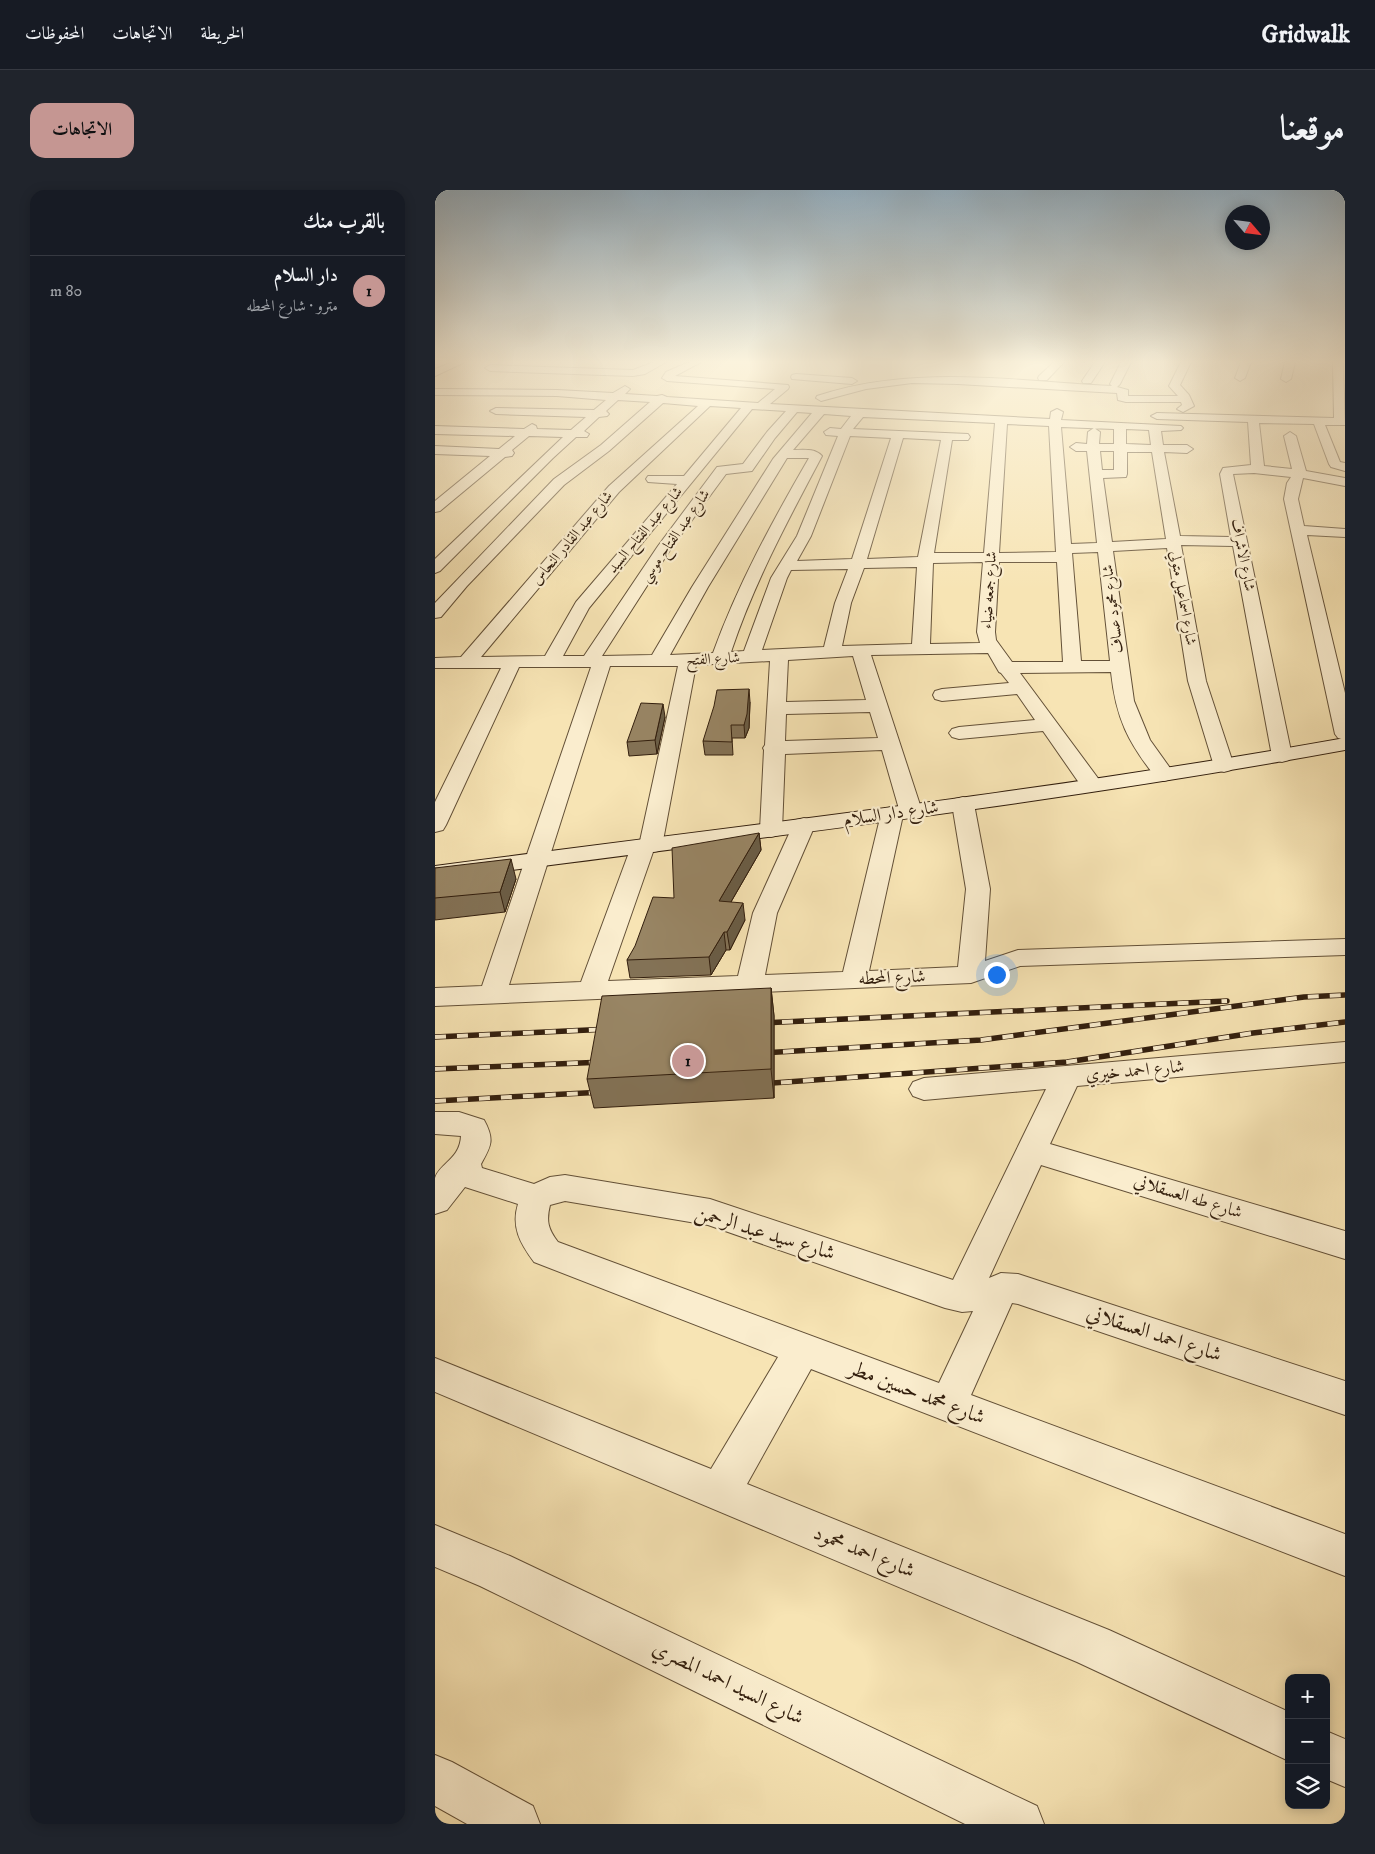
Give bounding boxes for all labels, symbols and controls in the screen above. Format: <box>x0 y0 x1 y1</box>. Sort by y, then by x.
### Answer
text: Gridwalk <box>1262 20 1350 50</box>
text: المحفوظات <box>25 23 84 45</box>
text: الاتجاهات <box>112 23 172 45</box>
text: الخريطة <box>200 23 244 45</box>
button: الاتجاهات <box>30 103 134 158</box>
text: موقعنا <box>1280 107 1345 151</box>
north arrow <box>1225 205 1270 250</box>
text: بالقرب منك <box>303 209 385 235</box>
text: دار السلام <box>274 264 338 287</box>
text: 80 m <box>50 281 82 301</box>
text: 1 <box>366 281 372 301</box>
text: مترو · شارع المحطه <box>246 296 338 316</box>
street label: شارع عبد الفتاح السيد <box>603 483 689 579</box>
street label: شارع عبد الفتاح موسي <box>636 486 717 588</box>
street label: شارع عبد القادر النحاس <box>527 487 619 591</box>
street label: شارع الاشراف <box>1224 517 1259 594</box>
street label: شارع اسماعيل متولي <box>1162 549 1201 647</box>
street label: شارع جمعه ضياء <box>977 550 1004 630</box>
street label: شارع محمود عساف <box>1098 563 1131 654</box>
street label: شارع الفتح <box>686 648 741 674</box>
street label: شارع دار السلام <box>842 796 941 836</box>
your location <box>984 962 1010 988</box>
street label: شارع المحطه <box>858 966 926 993</box>
pin: 1 <box>672 1042 704 1080</box>
street label: شارع احمد خيري <box>1085 1056 1186 1089</box>
street label: شارع طه العسقلاني <box>1130 1170 1245 1227</box>
street label: شارع سيد عبد الرحمن <box>691 1199 838 1271</box>
street label: شارع احمد العسقلاني <box>1082 1300 1225 1372</box>
street label: شارع محمد حسين مطر <box>842 1354 989 1435</box>
street label: شارع احمد محمود <box>808 1520 919 1588</box>
street label: شارع السيد احمد المصري <box>646 1635 808 1735</box>
map controls <box>1285 1674 1330 1809</box>
button: + <box>1285 1674 1330 1719</box>
button: − <box>1285 1719 1330 1764</box>
button: layers <box>1285 1764 1330 1809</box>

